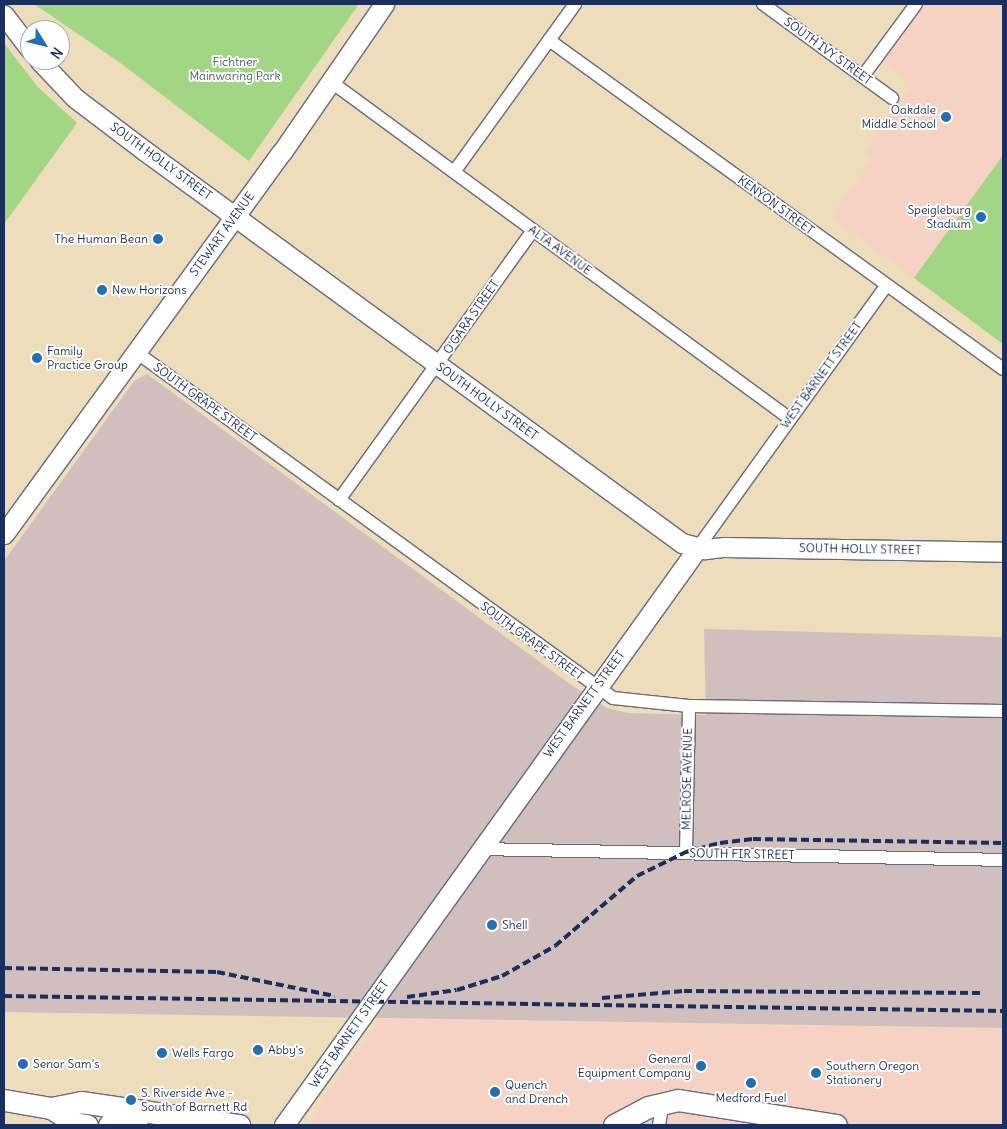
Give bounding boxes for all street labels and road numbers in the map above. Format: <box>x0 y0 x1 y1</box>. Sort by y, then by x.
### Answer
street label: SOUTH IVY STREET <box>781 14 875 88</box>
street label: SOUTH HOLLY STREET <box>107 119 215 203</box>
street label: KENYON STREET <box>735 173 817 237</box>
street label: STEWART AVENUE <box>187 189 257 279</box>
street label: ALTA AVENUE <box>525 222 595 278</box>
street label: O'GARA STREET <box>440 277 502 357</box>
street label: WEST BARNETT STREET <box>777 319 865 431</box>
street label: SOUTH HOLLY STREET <box>433 359 541 443</box>
street label: SOUTH GRAPE STREET <box>151 360 259 444</box>
street label: SOUTH HOLLY STREET <box>799 541 921 557</box>
street label: SOUTH GRAPE STREET <box>478 599 586 683</box>
street label: WEST BARNETT STREET <box>540 648 628 760</box>
street label: MELROSE AVENUE <box>679 728 695 830</box>
street label: SOUTH FIR STREET <box>689 846 795 862</box>
street label: WEST BARNETT STREET <box>306 977 392 1091</box>

